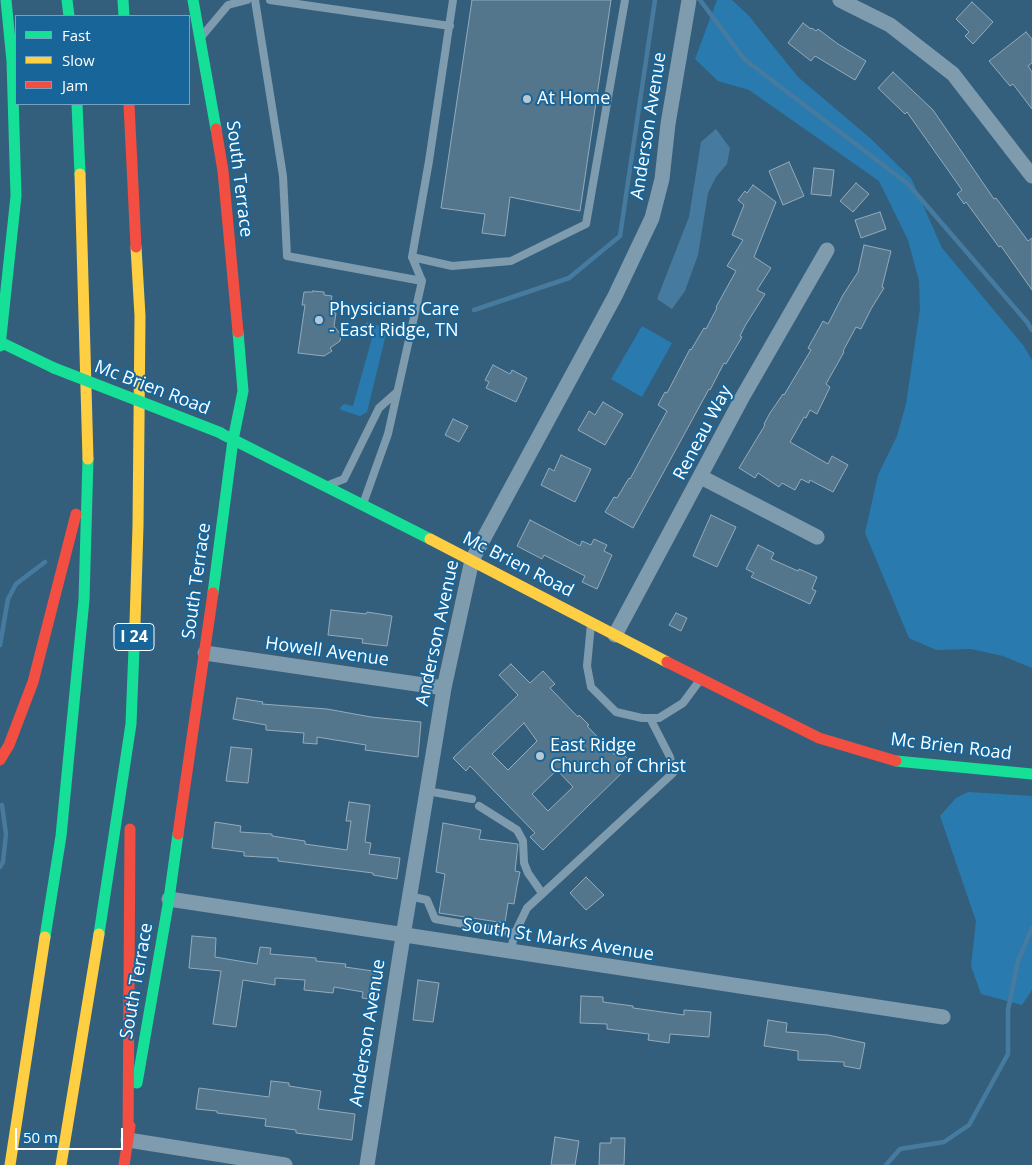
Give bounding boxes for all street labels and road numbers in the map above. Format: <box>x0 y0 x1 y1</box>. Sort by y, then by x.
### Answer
street label: Anderson Avenue <box>627 51 671 201</box>
street label: South Terrace <box>221 119 257 239</box>
street label: Mc Brien Road <box>91 356 213 420</box>
street label: Reneau Way <box>669 382 737 484</box>
street label: South Terrace <box>178 521 216 641</box>
street label: Mc Brien Road <box>459 528 577 602</box>
street label: Anderson Avenue <box>412 558 464 708</box>
road number: I 24 <box>114 624 154 650</box>
street label: Howell Avenue <box>264 633 390 671</box>
street label: Mc Brien Road <box>889 729 1013 765</box>
street label: South St Marks Avenue <box>461 914 655 966</box>
street label: South Terrace <box>116 921 158 1041</box>
street label: Anderson Avenue <box>346 958 390 1108</box>

